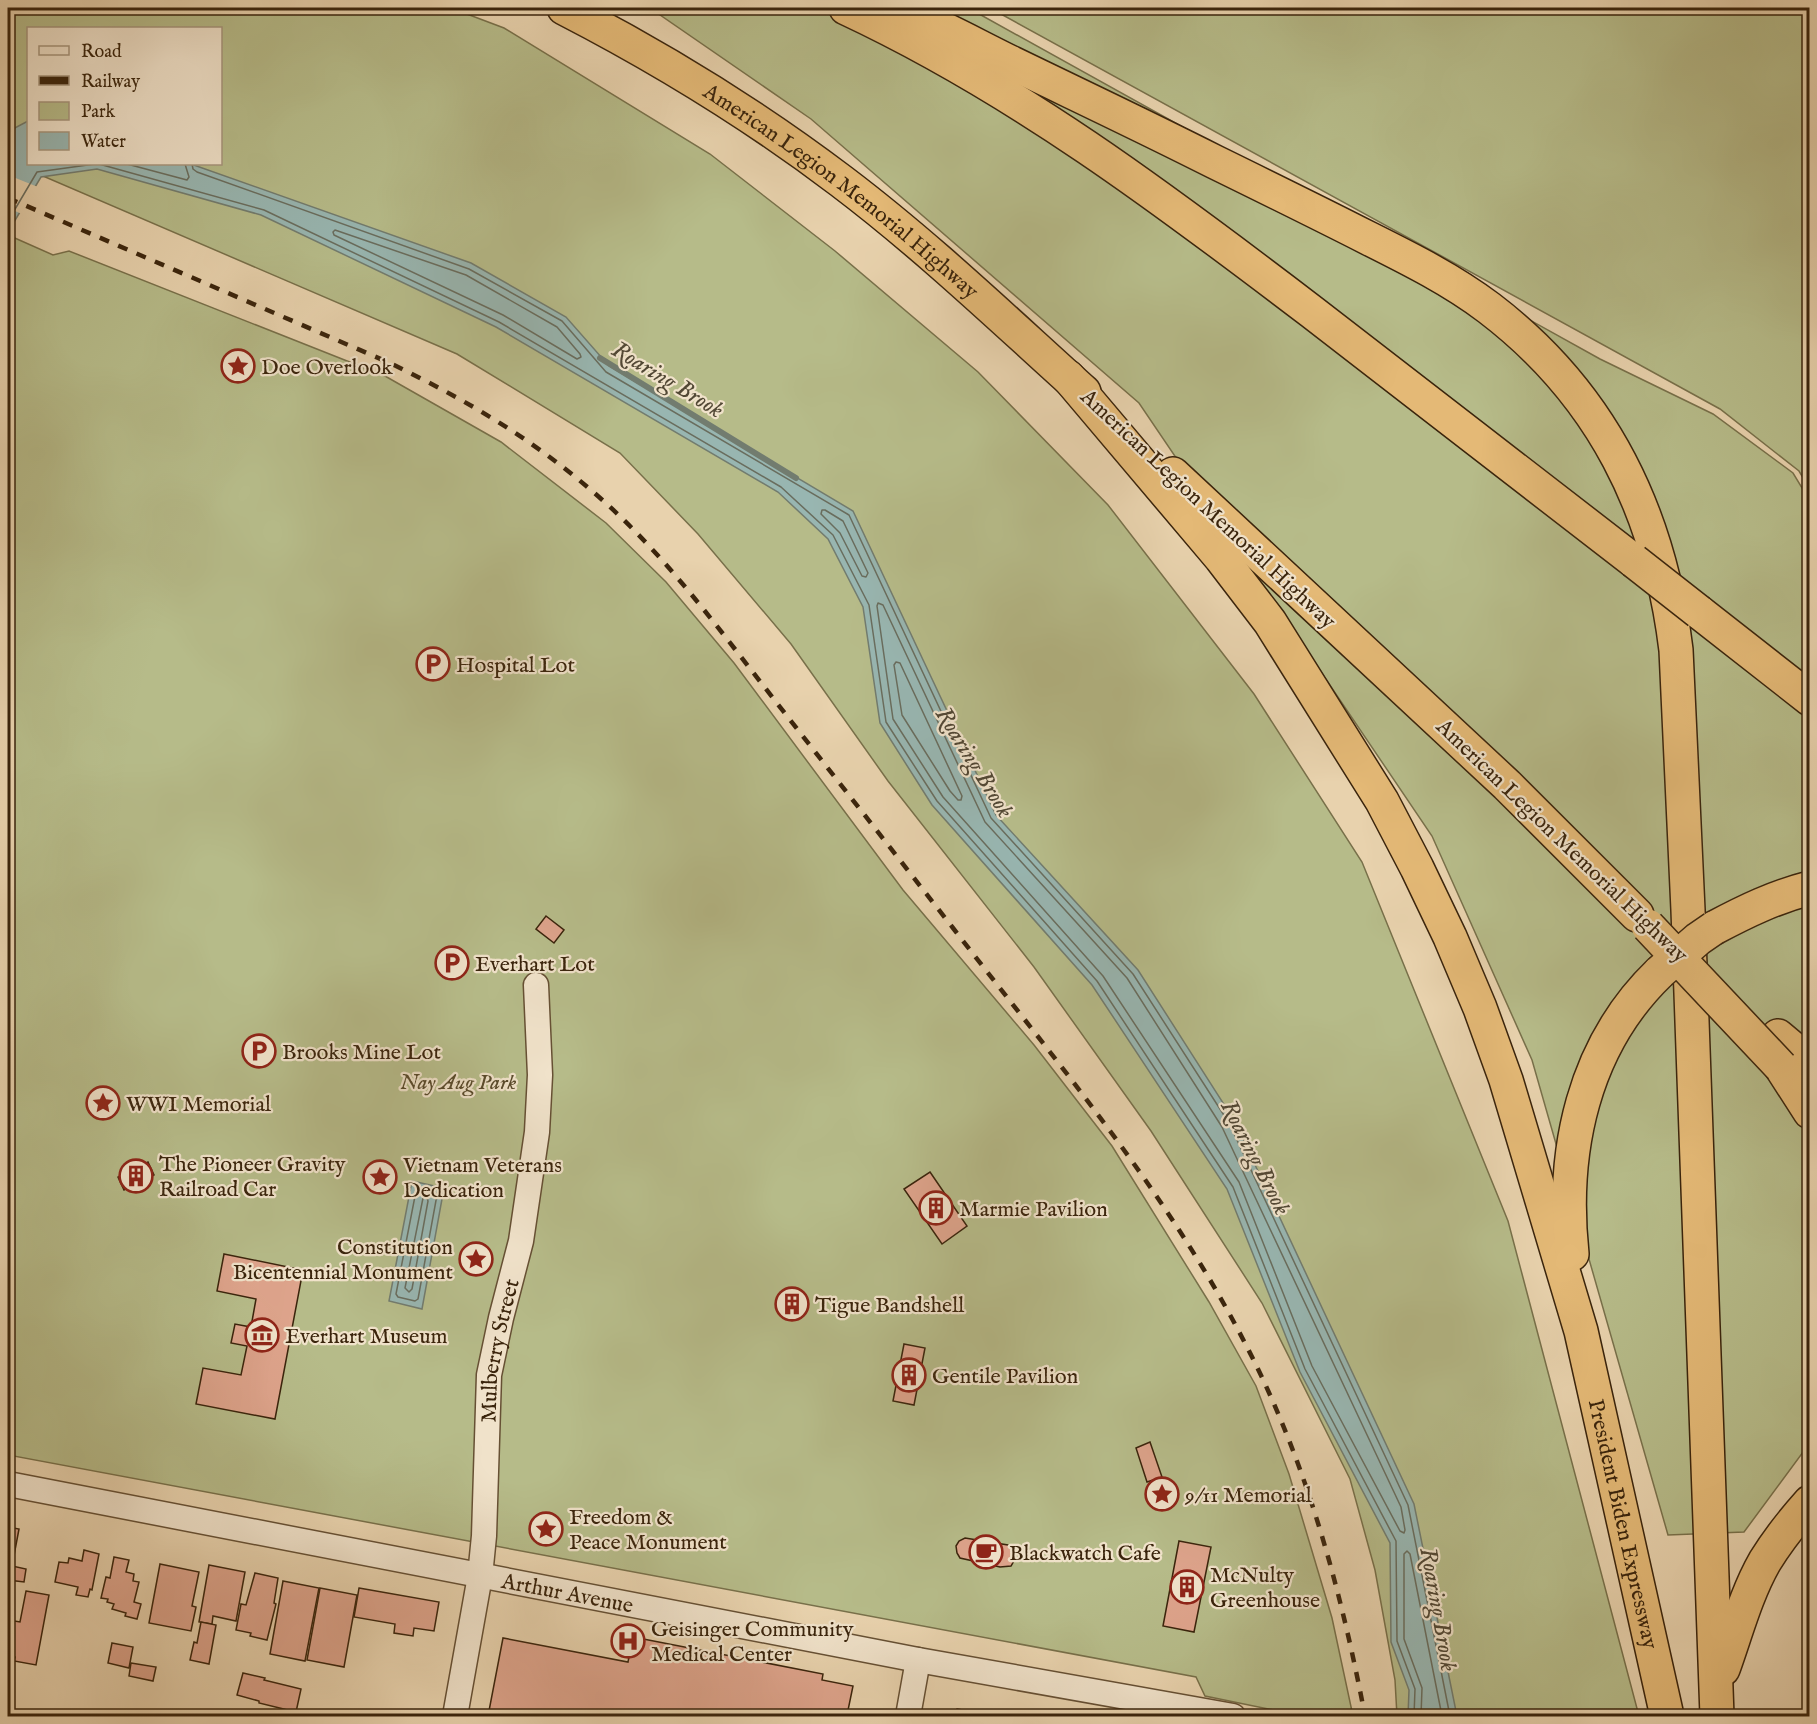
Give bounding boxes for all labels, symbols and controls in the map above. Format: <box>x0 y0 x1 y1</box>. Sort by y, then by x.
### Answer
legend <box>27 27 222 165</box>
text: Road <box>81 41 122 64</box>
text: Railway <box>81 71 140 94</box>
street label: American Legion Memorial Highway <box>697 78 984 306</box>
text: Park <box>81 101 116 124</box>
text: Water <box>81 131 126 154</box>
water label: Roaring Brook <box>606 335 729 426</box>
place icon: Doe Overlook <box>220 348 256 384</box>
place label: Doe Overlook <box>261 354 393 382</box>
street label: American Legion Memorial Highway <box>1073 383 1341 636</box>
parking icon: Hospital Lot <box>415 646 451 682</box>
place label: Hospital Lot <box>456 652 575 680</box>
water label: Roaring Brook <box>927 701 1020 824</box>
street label: American Legion Memorial Highway <box>1429 713 1694 970</box>
parking icon: Everhart Lot <box>434 945 470 981</box>
place label: Everhart Lot <box>475 951 595 979</box>
parking icon: Brooks Mine Lot <box>241 1033 277 1069</box>
place label: Brooks Mine Lot <box>282 1039 441 1067</box>
park label: Nay Aug Park <box>400 1069 516 1097</box>
place icon: WWI Memorial <box>85 1085 121 1121</box>
place label: WWI Memorial <box>126 1091 271 1119</box>
water label: Roaring Brook <box>1212 1095 1297 1221</box>
place label: The Pioneer Gravity Railroad Car <box>159 1151 346 1204</box>
place label: Vietnam Veterans Dedication <box>402 1152 562 1205</box>
building icon: The Pioneer Gravity Railroad Car <box>118 1158 154 1194</box>
place icon: Vietnam Veterans Dedication <box>362 1159 398 1195</box>
building icon: Marmie Pavilion <box>918 1190 954 1226</box>
place label: Marmie Pavilion <box>959 1196 1108 1224</box>
place label: Constitution Bicentennial Monument <box>233 1234 453 1287</box>
place icon: Constitution Bicentennial Monument <box>458 1241 494 1277</box>
street label: Mulberry Street <box>476 1275 527 1423</box>
building icon: Tigue Bandshell <box>774 1286 810 1322</box>
place label: Tigue Bandshell <box>815 1292 964 1320</box>
museum icon: Everhart Museum <box>244 1317 280 1353</box>
place label: Everhart Museum <box>285 1323 448 1351</box>
building icon: Gentile Pavilion <box>891 1357 927 1393</box>
place label: Gentile Pavilion <box>932 1363 1079 1391</box>
street label: President Biden Expressway <box>1581 1397 1664 1652</box>
place icon: 9/11 Memorial <box>1144 1476 1180 1512</box>
place label: 9/11 Memorial <box>1184 1482 1312 1510</box>
place label: Freedom & Peace Monument <box>569 1504 727 1557</box>
place icon: Freedom & Peace Monument <box>528 1511 564 1547</box>
cafe icon: Blackwatch Cafe <box>968 1534 1004 1570</box>
place label: Blackwatch Cafe <box>1009 1540 1161 1568</box>
water label: Roaring Brook <box>1411 1545 1464 1674</box>
place label: McNulty Greenhouse <box>1210 1562 1320 1615</box>
street label: Arthur Avenue <box>498 1568 636 1621</box>
building icon: McNulty Greenhouse <box>1169 1569 1205 1605</box>
place label: Geisinger Community Medical Center <box>651 1616 854 1669</box>
hospital icon: Geisinger Community Medical Center <box>610 1623 646 1659</box>

